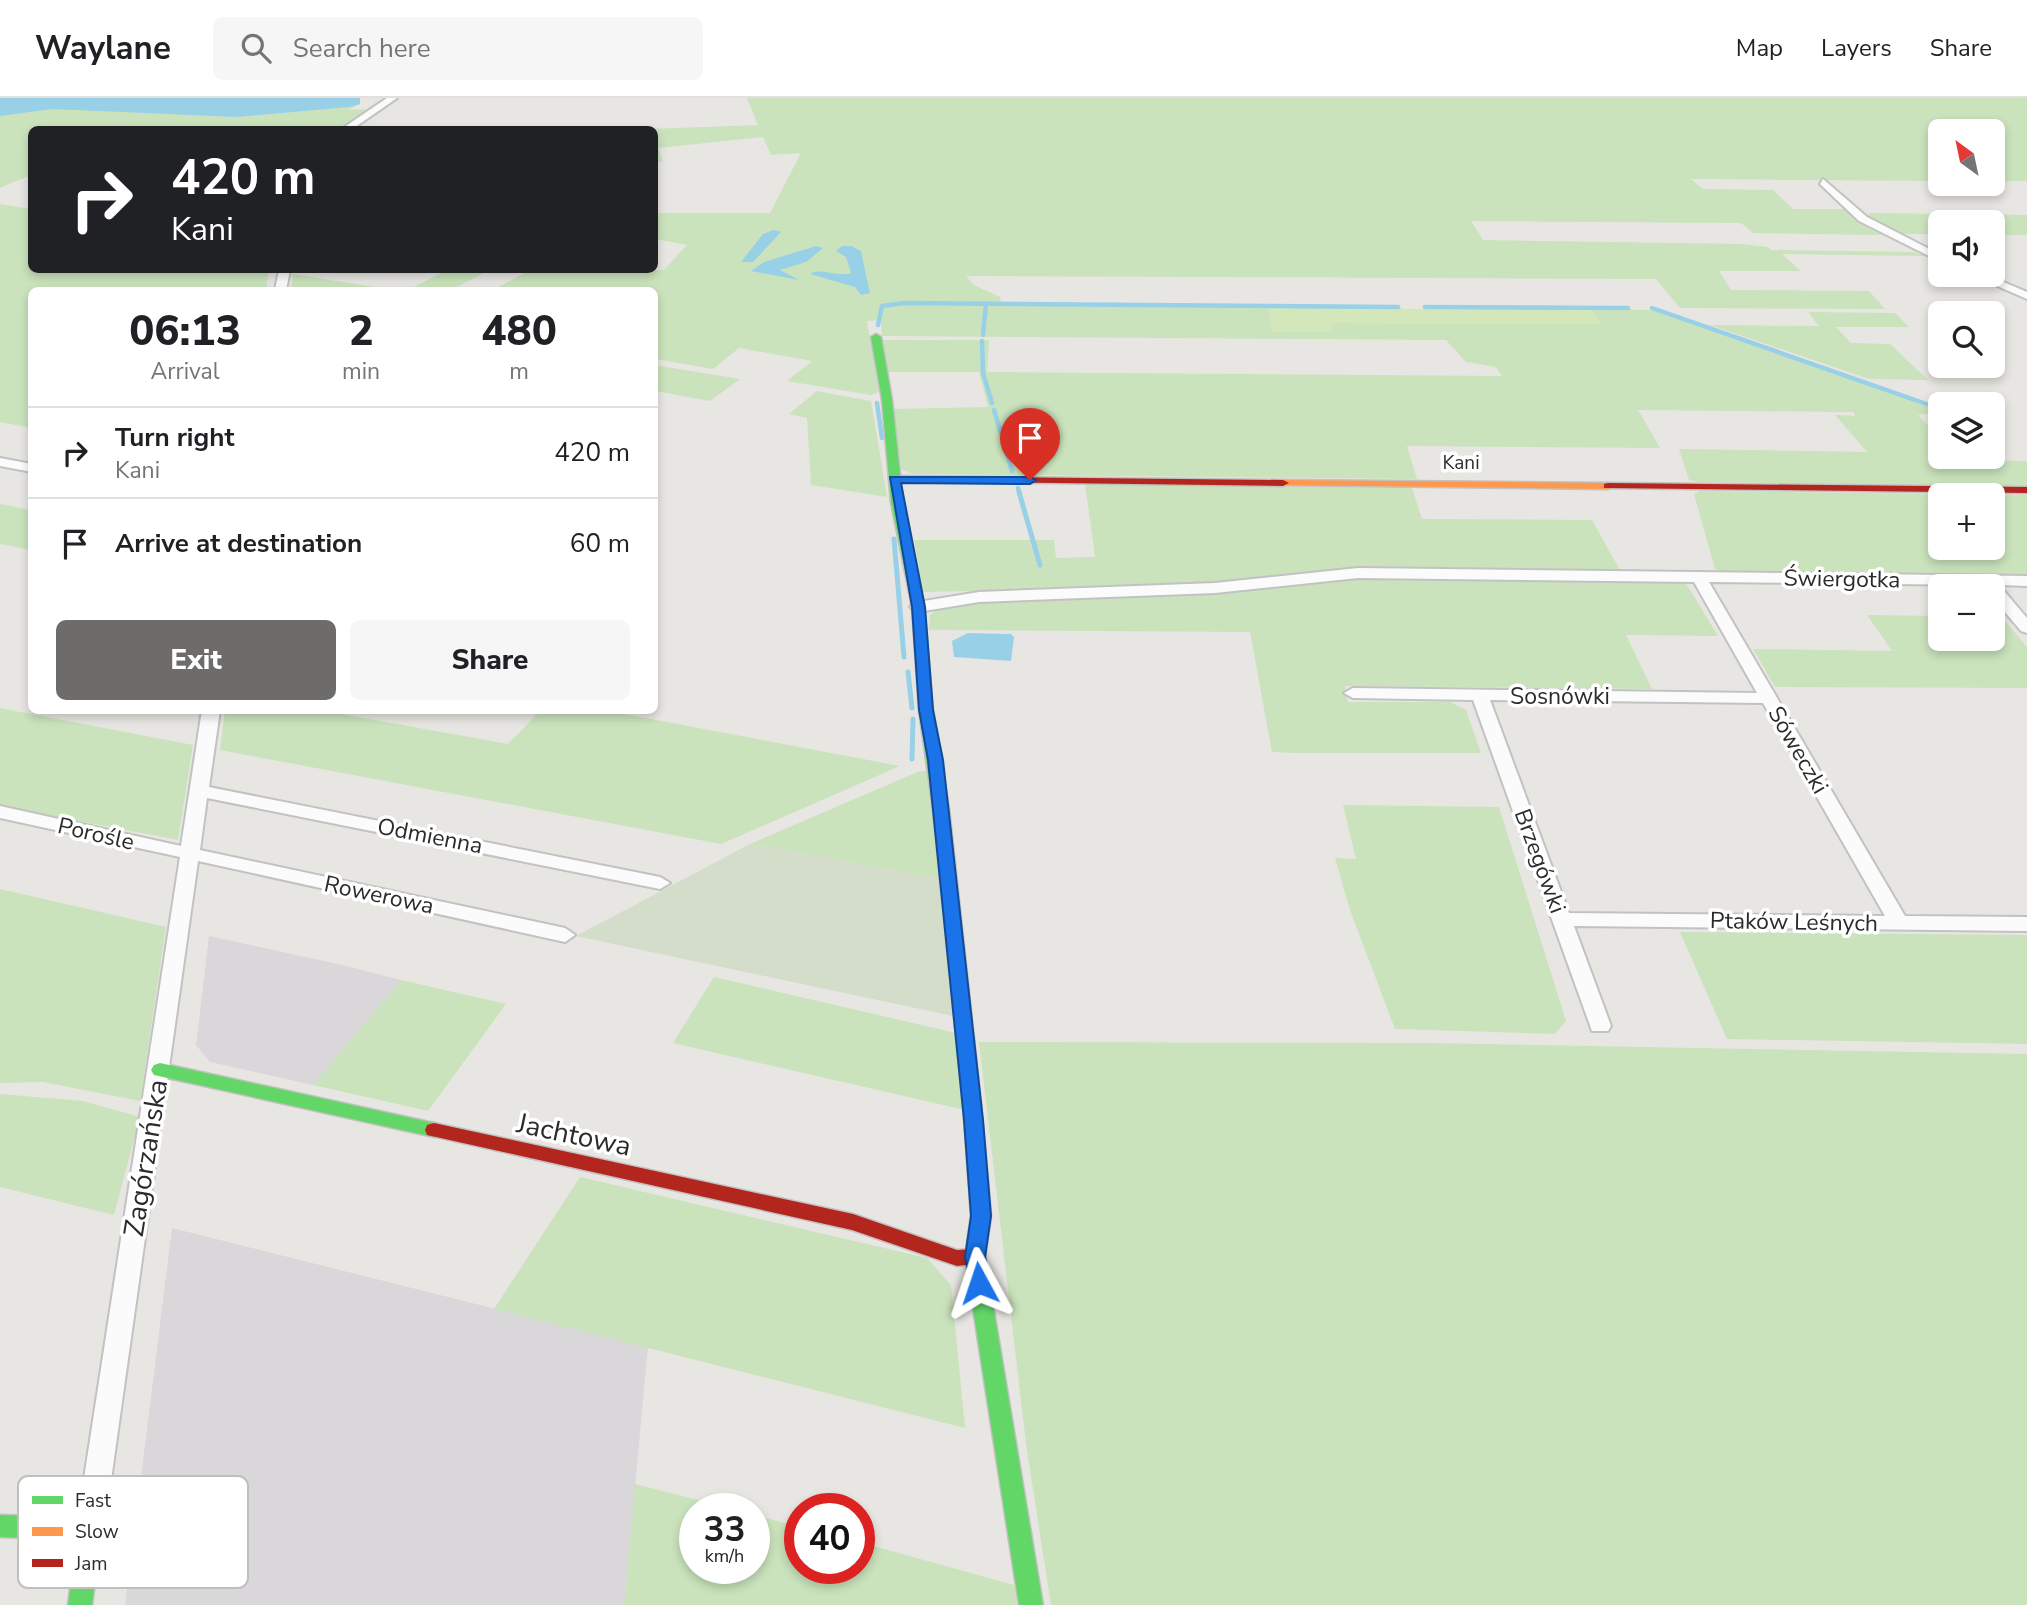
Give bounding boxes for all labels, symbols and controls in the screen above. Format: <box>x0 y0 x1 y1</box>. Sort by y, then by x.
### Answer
search box <box>213 17 703 80</box>
text: Waylane <box>35 26 171 71</box>
icon: search <box>237 29 275 67</box>
text: Search here <box>293 31 431 66</box>
text: Map <box>1736 32 1783 64</box>
text: Layers <box>1821 32 1892 64</box>
text: Share <box>1930 32 1992 64</box>
north arrow <box>1928 119 2006 196</box>
map controls <box>1928 119 2005 651</box>
text: 420 m <box>171 144 315 211</box>
icon: right <box>56 154 147 245</box>
text: Kani <box>171 208 234 251</box>
button: sound <box>1928 210 2005 287</box>
button: search <box>1928 301 2005 378</box>
text: 06:13 <box>129 303 241 360</box>
text: 2 <box>348 303 374 360</box>
text: 480 <box>481 303 557 360</box>
text: Arrival <box>150 356 220 387</box>
text: min <box>342 356 380 387</box>
text: m <box>509 356 529 387</box>
button: layers <box>1928 392 2005 469</box>
pin <box>1000 408 1060 480</box>
icon: arrive <box>1011 419 1049 457</box>
text: Turn right <box>115 420 234 455</box>
icon: right <box>56 434 94 472</box>
text: 420 m <box>554 435 630 470</box>
street label: Kani <box>1442 450 1480 476</box>
text: Kani <box>115 455 160 486</box>
button: + <box>1928 483 2005 560</box>
icon: arrive <box>56 525 94 563</box>
text: Arrive at destination <box>115 526 362 561</box>
text: 60 m <box>570 526 630 561</box>
street label: Świergotka <box>1783 562 1901 596</box>
button: − <box>1928 574 2005 651</box>
button: Exit <box>56 620 336 700</box>
button: Share <box>350 620 630 700</box>
street label: Sosnówki <box>1510 681 1610 712</box>
street label: Sóweczki <box>1760 701 1836 799</box>
street label: Brzegówki <box>1507 805 1573 917</box>
street label: Porośle <box>55 810 137 858</box>
street label: Odmienna <box>375 811 485 861</box>
street label: Rowerowa <box>321 868 437 922</box>
street label: Ptaków Leśnych <box>1710 905 1878 939</box>
street label: Zagórzańska <box>115 1077 177 1239</box>
street label: Jachtowa <box>512 1104 635 1166</box>
position arrow <box>942 1246 1016 1320</box>
legend <box>18 1476 248 1588</box>
text: Fast <box>75 1488 111 1514</box>
speed limit sign: 40 <box>784 1493 875 1584</box>
text: 33 <box>703 1506 746 1553</box>
text: Slow <box>75 1519 119 1545</box>
text: km/h <box>705 1544 744 1568</box>
text: Jam <box>74 1551 108 1577</box>

